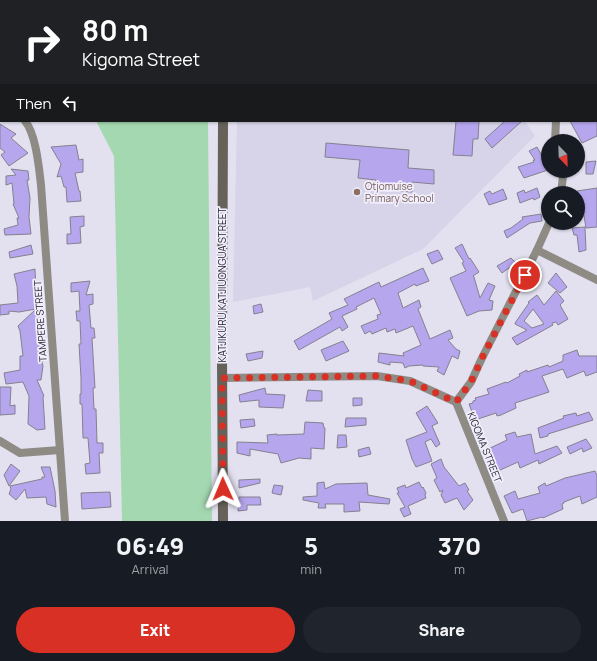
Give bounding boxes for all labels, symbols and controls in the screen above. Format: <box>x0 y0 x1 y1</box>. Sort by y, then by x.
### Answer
text: 80 m <box>82 11 148 49</box>
icon: right <box>16 16 68 68</box>
text: Kigoma Street <box>82 47 200 71</box>
icon: left <box>59 92 81 114</box>
text: Then <box>16 93 51 114</box>
north arrow <box>541 134 585 178</box>
map controls <box>541 134 585 230</box>
place label: Otjomuise Primary School <box>365 179 434 205</box>
button: search <box>541 186 585 230</box>
marker: Otjomuise Primary School <box>352 187 362 197</box>
street label: KATJIKURU KATJIUONGUA STREET <box>215 208 229 362</box>
pin <box>508 258 542 292</box>
icon: arrive <box>514 264 536 286</box>
street label: TAMPERE STREET <box>30 280 50 362</box>
street label: KIGOMA STREET <box>464 410 506 484</box>
position arrow <box>202 468 244 510</box>
text: 06:49 <box>116 529 184 562</box>
text: 5 <box>304 529 318 562</box>
text: 370 <box>438 529 481 562</box>
text: Arrival <box>132 560 169 578</box>
text: min <box>300 560 322 578</box>
text: m <box>454 560 465 578</box>
button: Exit <box>16 607 295 653</box>
button: Share <box>303 607 581 653</box>

